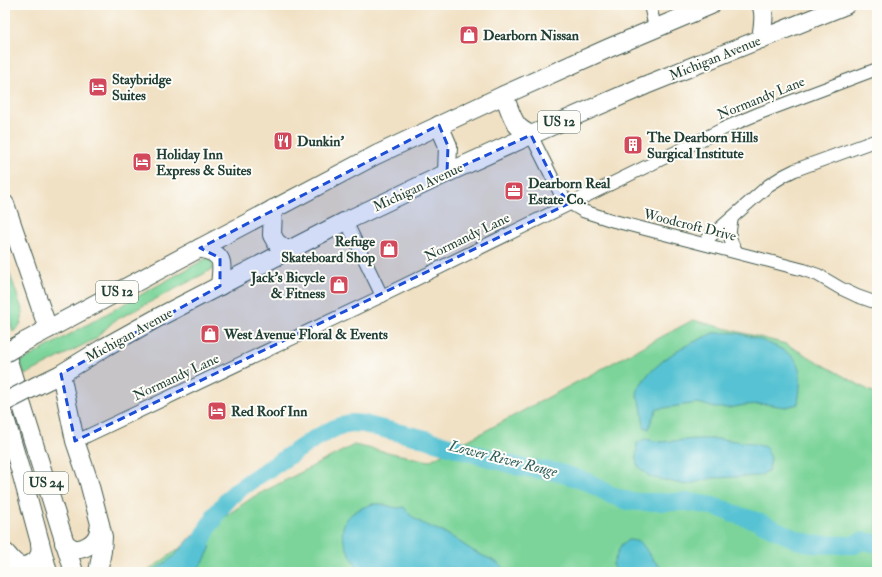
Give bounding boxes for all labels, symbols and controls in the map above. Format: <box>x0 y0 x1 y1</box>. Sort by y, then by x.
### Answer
shop icon: Dearborn Nissan <box>458 24 480 46</box>
place label: Dearborn Nissan <box>483 27 580 44</box>
street label: Michigan Avenue <box>667 32 763 84</box>
place label: Staybridge Suites <box>112 71 172 104</box>
street label: Normandy Lane <box>715 73 808 124</box>
hotel icon: Staybridge Suites <box>87 76 109 98</box>
road number: US 12 <box>538 111 580 133</box>
place label: The Dearborn Hills Surgical Institute <box>646 129 758 163</box>
restaurant icon: Dunkin' <box>272 130 294 152</box>
place label: Dunkin' <box>297 133 345 150</box>
building icon: The Dearborn Hills Surgical Institute <box>622 134 644 156</box>
place label: Holiday Inn Express & Suites <box>156 146 252 180</box>
hotel icon: Holiday Inn Express & Suites <box>131 151 153 173</box>
street label: Michigan Avenue <box>370 159 466 215</box>
place label: Dearborn Real Estate Co. <box>528 175 611 208</box>
office icon: Dearborn Real Estate Co. <box>503 180 525 202</box>
street label: Woodcroft Drive <box>641 205 738 245</box>
street label: Normandy Lane <box>422 209 513 266</box>
place label: Refuge Skateboard Shop <box>281 233 375 267</box>
shop icon: Refuge Skateboard Shop <box>378 238 400 260</box>
place label: Jack's Bicycle & Fitness <box>250 269 325 302</box>
shop icon: Jack's Bicycle & Fitness <box>328 274 350 296</box>
road number: US 12 <box>96 281 138 303</box>
street label: Michigan Avenue <box>82 304 176 366</box>
shop icon: West Avenue Floral & Events <box>199 323 221 345</box>
place label: West Avenue Floral & Events <box>223 326 388 343</box>
street label: Normandy Lane <box>130 350 222 405</box>
hotel icon: Red Roof Inn <box>206 400 228 422</box>
place label: Red Roof Inn <box>231 403 308 420</box>
water label: Lower River Rouge <box>446 436 560 482</box>
road number: US 24 <box>24 472 68 494</box>

